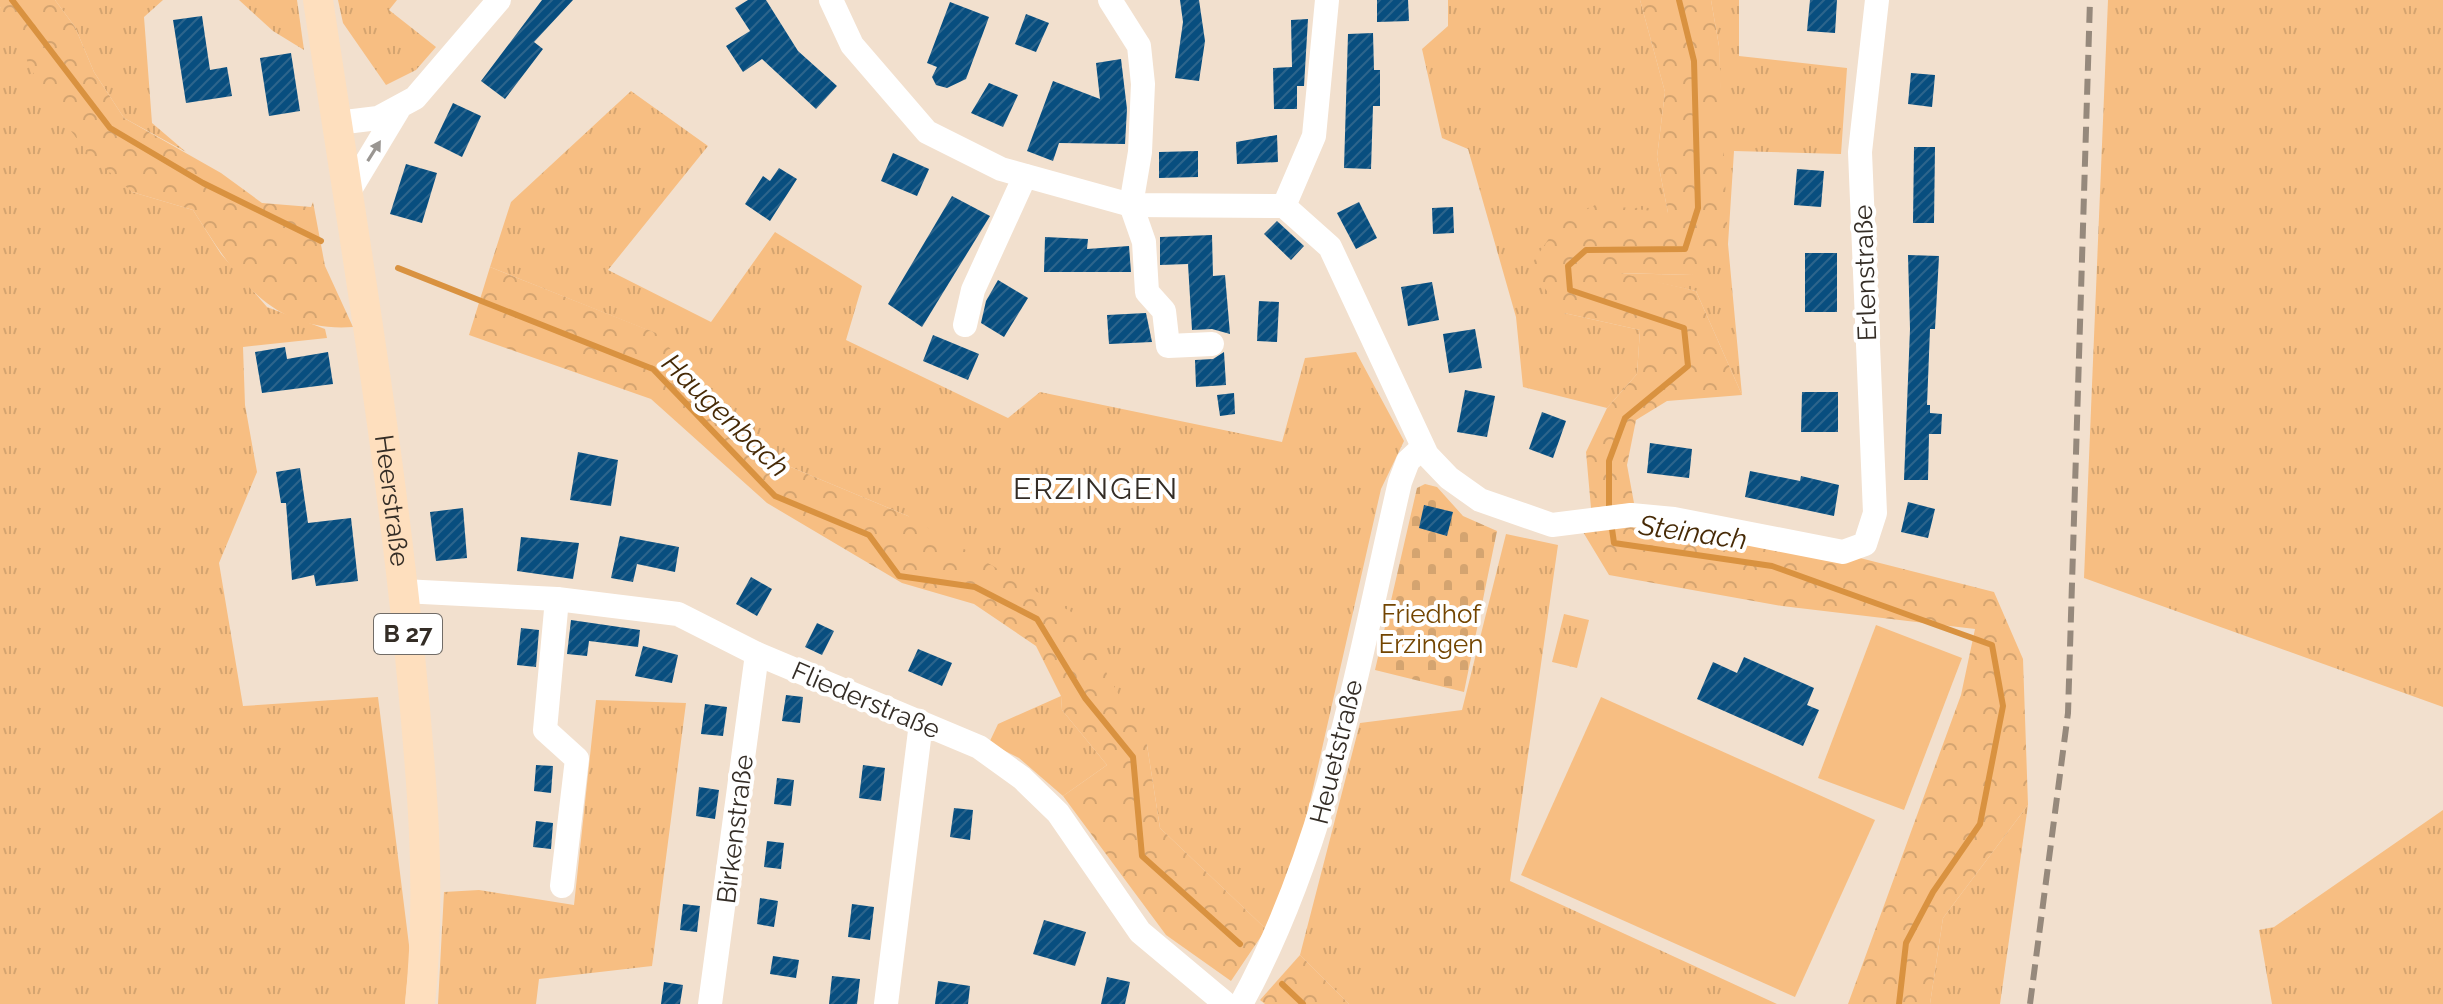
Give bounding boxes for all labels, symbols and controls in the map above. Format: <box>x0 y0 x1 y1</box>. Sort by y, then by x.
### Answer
one-way arrow <box>366 141 381 162</box>
street label: Erlenstraße <box>1848 204 1882 342</box>
water label: Haugenbach <box>655 347 796 484</box>
street label: Heerstraße <box>369 433 415 568</box>
district label: ERZINGEN <box>1013 471 1179 506</box>
water label: Steinach <box>1636 508 1749 556</box>
park label: Friedhof Erzingen <box>1379 599 1483 659</box>
road number: B 27 <box>374 614 442 654</box>
street label: Fliederstraße <box>787 655 945 745</box>
street label: Heuetstraße <box>1304 677 1368 827</box>
street label: Birkenstraße <box>711 753 759 905</box>

